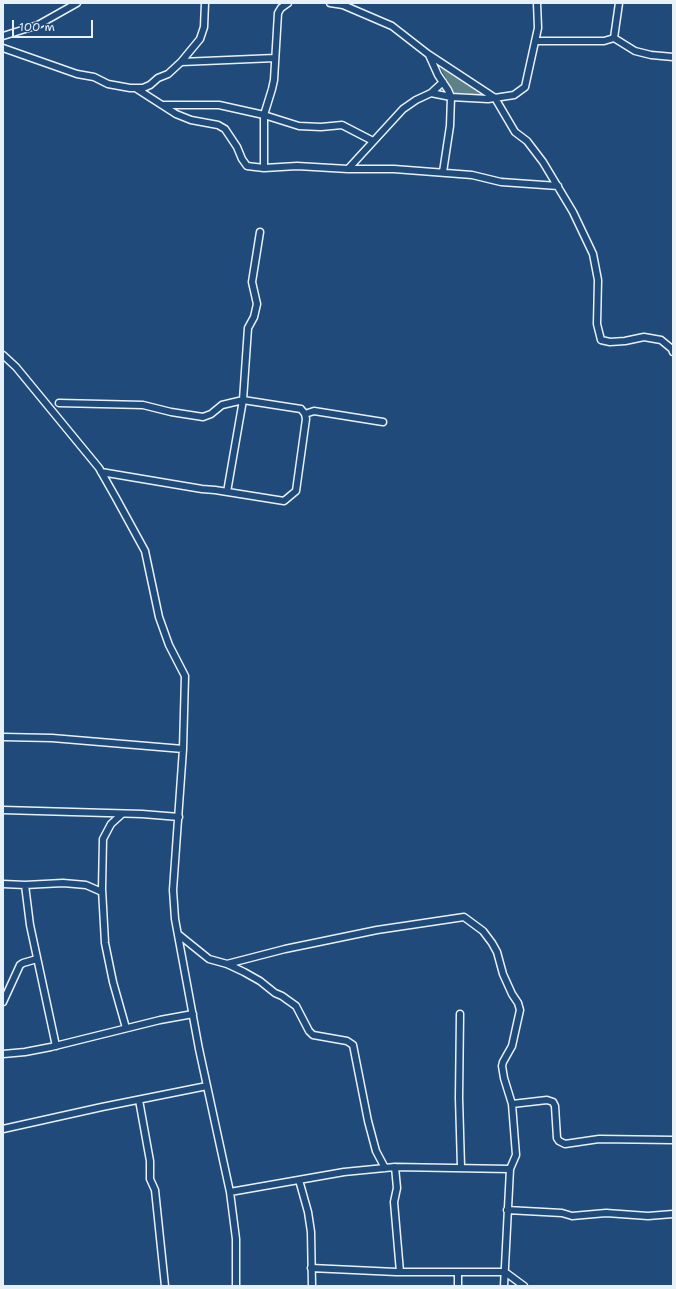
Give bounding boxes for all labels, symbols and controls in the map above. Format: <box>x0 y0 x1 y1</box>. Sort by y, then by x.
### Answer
scale bar <box>14 12 95 38</box>
text: 100 m <box>19 19 55 35</box>

